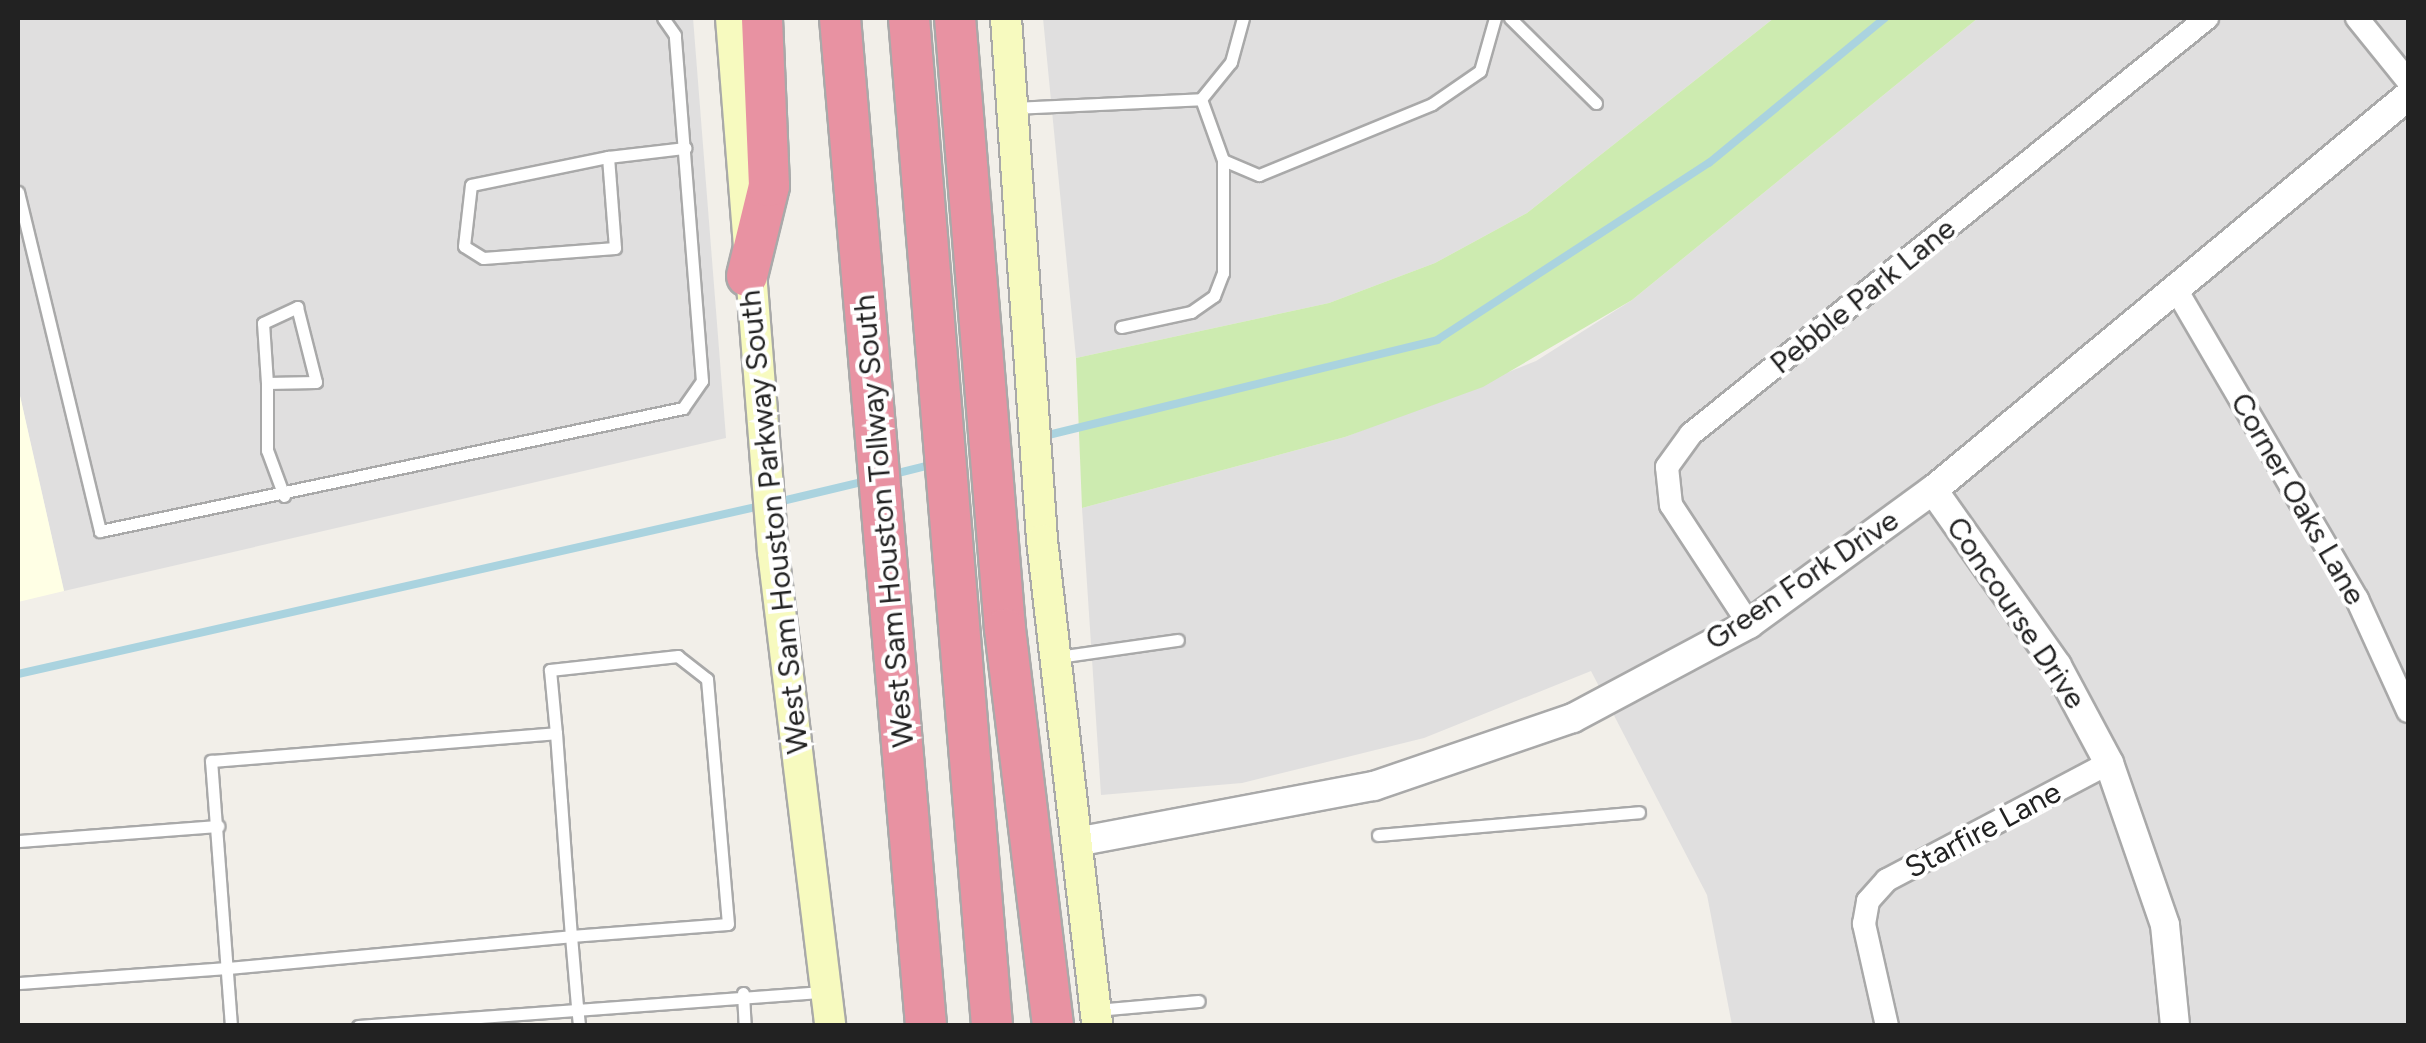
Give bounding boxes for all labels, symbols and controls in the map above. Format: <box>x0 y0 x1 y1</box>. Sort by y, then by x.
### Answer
street label: Pebble Park Lane <box>1763 210 1963 382</box>
street label: West Sam Houston Parkway South <box>732 288 816 756</box>
street label: West Sam Houston Tollway South <box>846 293 922 749</box>
street label: Corner Oaks Lane <box>2223 387 2373 611</box>
street label: Green Fork Drive <box>1699 502 1905 658</box>
street label: Concourse Drive <box>1939 510 2093 716</box>
street label: Starfire Lane <box>1899 774 2067 886</box>

